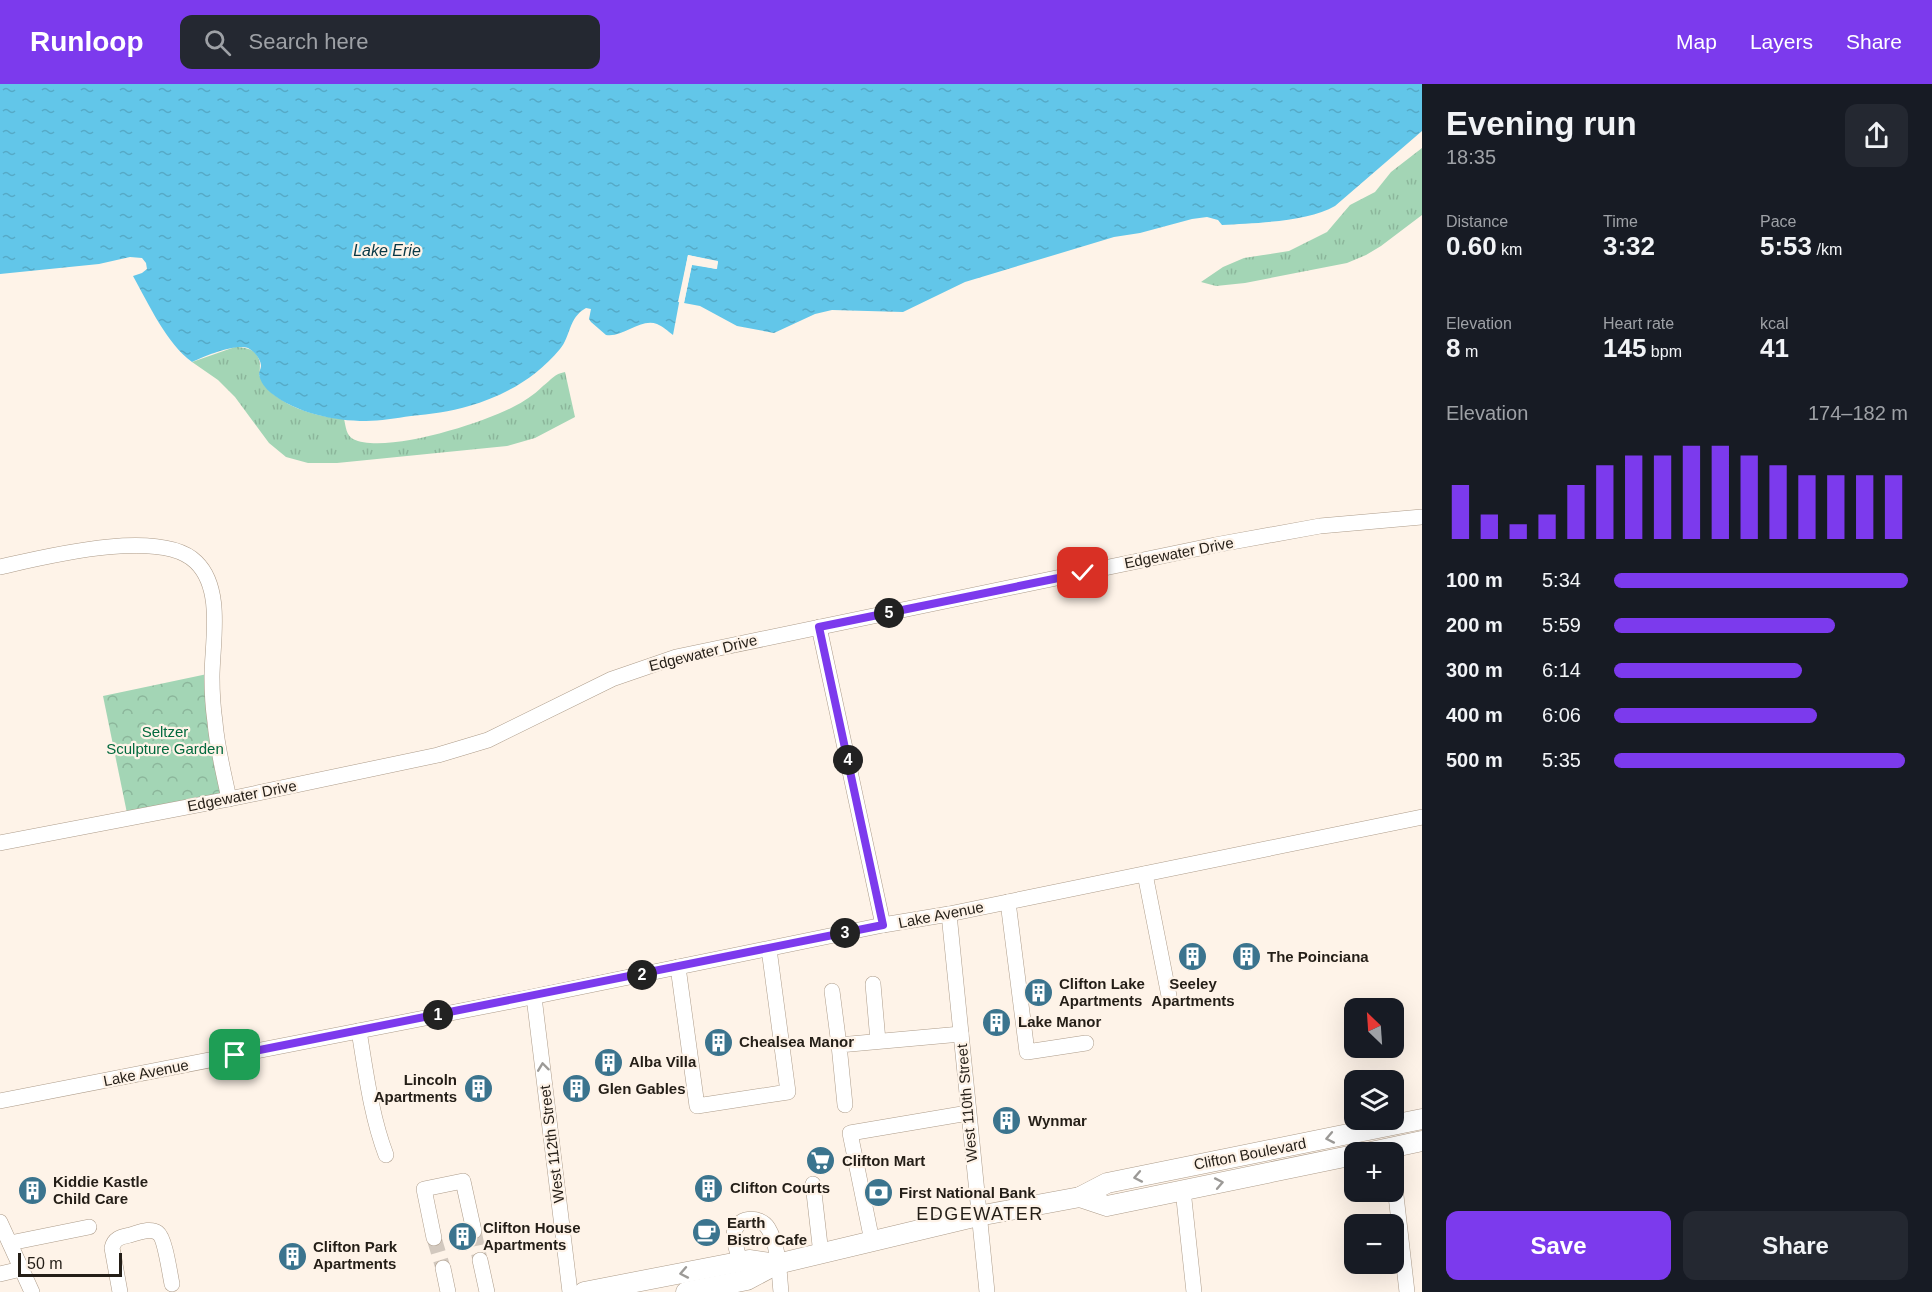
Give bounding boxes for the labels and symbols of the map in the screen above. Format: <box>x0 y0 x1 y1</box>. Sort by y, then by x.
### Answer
water label: Lake Erie <box>353 242 421 259</box>
street label: Edgewater Drive <box>1123 534 1235 571</box>
pin <box>1057 547 1108 598</box>
pin: 5 <box>874 598 904 628</box>
street label: Edgewater Drive <box>647 631 759 674</box>
park label: Seltzer Sculpture Garden <box>106 723 224 757</box>
pin: 4 <box>833 745 863 775</box>
street label: Edgewater Drive <box>186 777 298 814</box>
street label: Lake Avenue <box>897 898 985 931</box>
pin: 3 <box>830 918 860 948</box>
building icon: Seeley Apartments <box>1177 941 1209 973</box>
building icon: The Poinciana <box>1230 941 1262 973</box>
place label: The Poinciana <box>1267 948 1369 965</box>
pin: 2 <box>627 960 657 990</box>
place label: Clifton Lake Apartments <box>1059 975 1145 1009</box>
place label: Seeley Apartments <box>1151 975 1235 1009</box>
building icon: Clifton Lake Apartments <box>1022 977 1054 1009</box>
north arrow <box>1344 998 1404 1058</box>
pin: 1 <box>423 1000 453 1030</box>
building icon: Lake Manor <box>981 1006 1013 1038</box>
place label: Lake Manor <box>1018 1013 1102 1030</box>
building icon: Chealsea Manor <box>702 1026 734 1058</box>
pin <box>209 1029 260 1080</box>
place label: Chealsea Manor <box>739 1033 854 1050</box>
street label: West 110th Street <box>953 1042 980 1163</box>
building icon: Alba Villa <box>592 1046 624 1078</box>
place label: Alba Villa <box>629 1053 697 1070</box>
street label: Lake Avenue <box>102 1056 190 1089</box>
one-way arrow <box>537 1063 549 1072</box>
place label: Lincoln Apartments <box>374 1071 457 1105</box>
building icon: Lincoln Apartments <box>462 1073 494 1105</box>
building icon: Glen Gables <box>561 1073 593 1105</box>
place label: Glen Gables <box>598 1080 686 1097</box>
street label: West 112th Street <box>536 1083 567 1204</box>
building icon: Wynmar <box>991 1105 1023 1137</box>
place label: Wynmar <box>1028 1112 1087 1129</box>
one-way arrow <box>1325 1131 1335 1144</box>
street label: Clifton Boulevard <box>1192 1134 1308 1173</box>
supermarket icon: Clifton Mart <box>805 1145 837 1177</box>
place label: Clifton Mart <box>842 1152 925 1169</box>
one-way arrow <box>1134 1170 1144 1183</box>
building icon: Clifton Courts <box>693 1172 725 1204</box>
place label: Kiddie Kastle Child Care <box>53 1173 148 1207</box>
building icon: Kiddie Kastle Child Care <box>16 1175 48 1207</box>
bank icon: First National Bank <box>862 1177 894 1209</box>
one-way arrow <box>1214 1177 1224 1190</box>
place label: Clifton Courts <box>730 1179 830 1196</box>
place label: First National Bank <box>899 1184 1036 1201</box>
district label: EDGEWATER <box>916 1204 1044 1224</box>
place label: Earth Bistro Cafe <box>727 1214 807 1248</box>
cafe icon: Earth Bistro Cafe <box>690 1216 722 1248</box>
place label: Clifton House Apartments <box>483 1219 581 1253</box>
building icon: Clifton House Apartments <box>446 1221 478 1253</box>
place label: Clifton Park Apartments <box>313 1238 398 1272</box>
building icon: Clifton Park Apartments <box>276 1240 308 1272</box>
scale bar <box>18 1250 122 1278</box>
one-way arrow <box>680 1266 690 1279</box>

